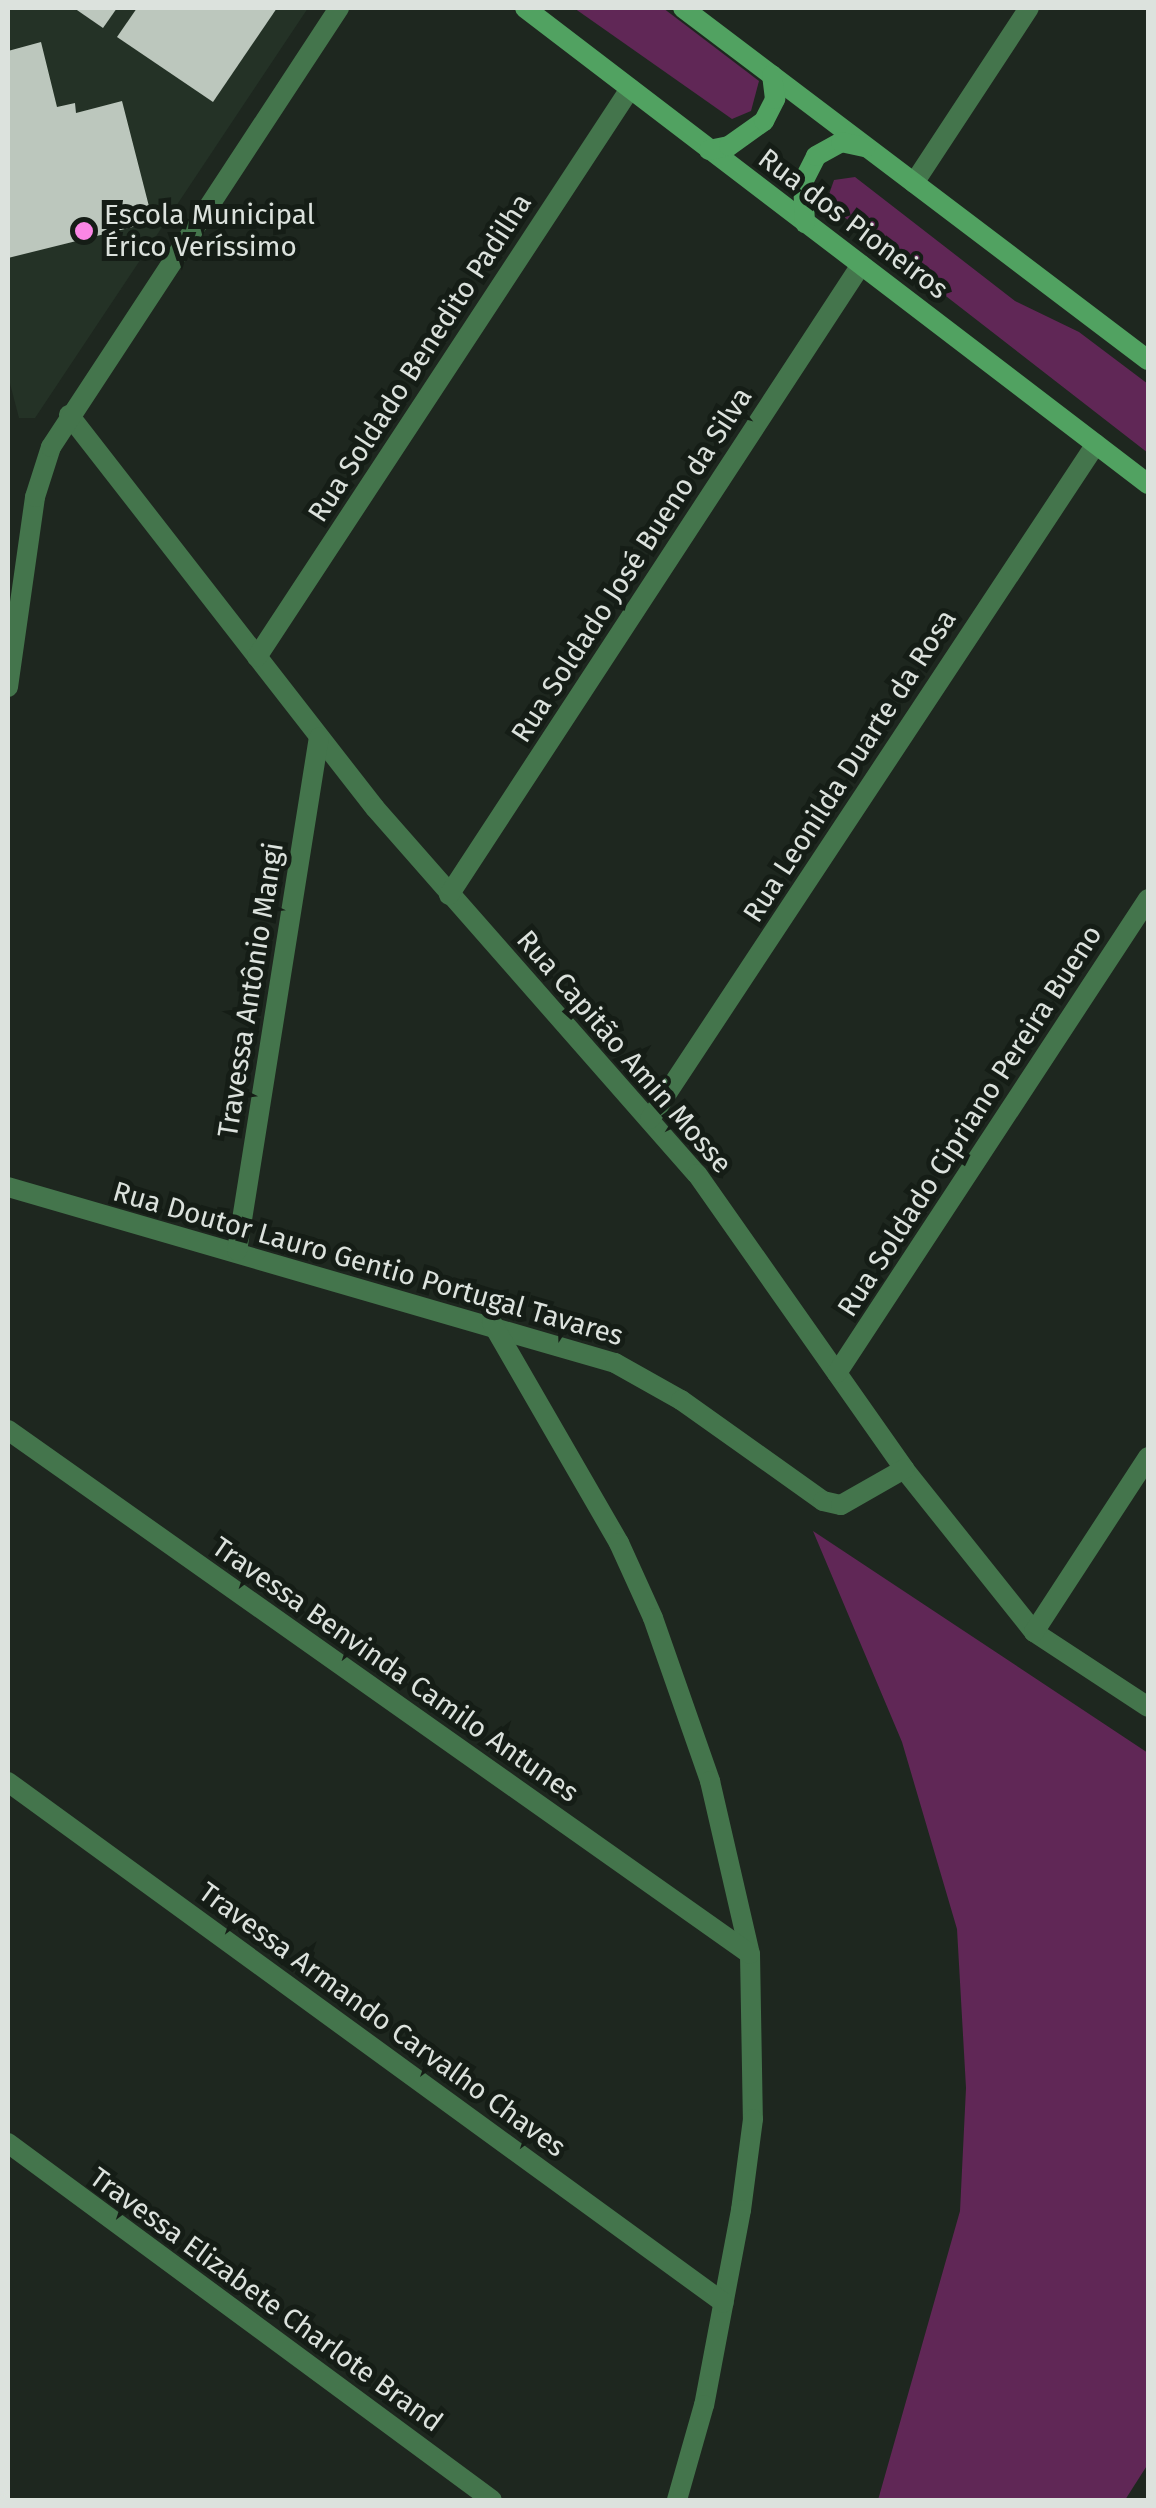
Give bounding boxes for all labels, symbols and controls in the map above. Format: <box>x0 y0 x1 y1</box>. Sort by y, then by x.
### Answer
street label: Rua dos Pioneiros <box>751 142 955 306</box>
street label: Rua Soldado Benedito Padilha <box>301 188 539 528</box>
place label: Escola Municipal Érico Veríssimo <box>104 198 315 264</box>
marker: Escola Municipal Érico Veríssimo <box>73 220 95 242</box>
street label: Rua Soldado José Bueno da Silva <box>504 381 760 749</box>
street label: Rua Leonilda Duarte da Rosa <box>736 604 964 928</box>
street label: Travessa Antônio Mangi <box>211 840 291 1140</box>
street label: Rua Soldado Cipriano Pereira Bueno <box>831 919 1109 1323</box>
street label: Rua Capitão Amin Mosse <box>509 924 739 1180</box>
street label: Rua Doutor Lauro Gentio Portugal Tavares <box>109 1175 627 1353</box>
street label: Travessa Benvinda Camilo Antunes <box>205 1530 585 1810</box>
street label: Travessa Armando Carvalho Chaves <box>192 1876 572 2164</box>
street label: Travessa Elizabete Charlote Brand <box>83 2161 449 2439</box>

